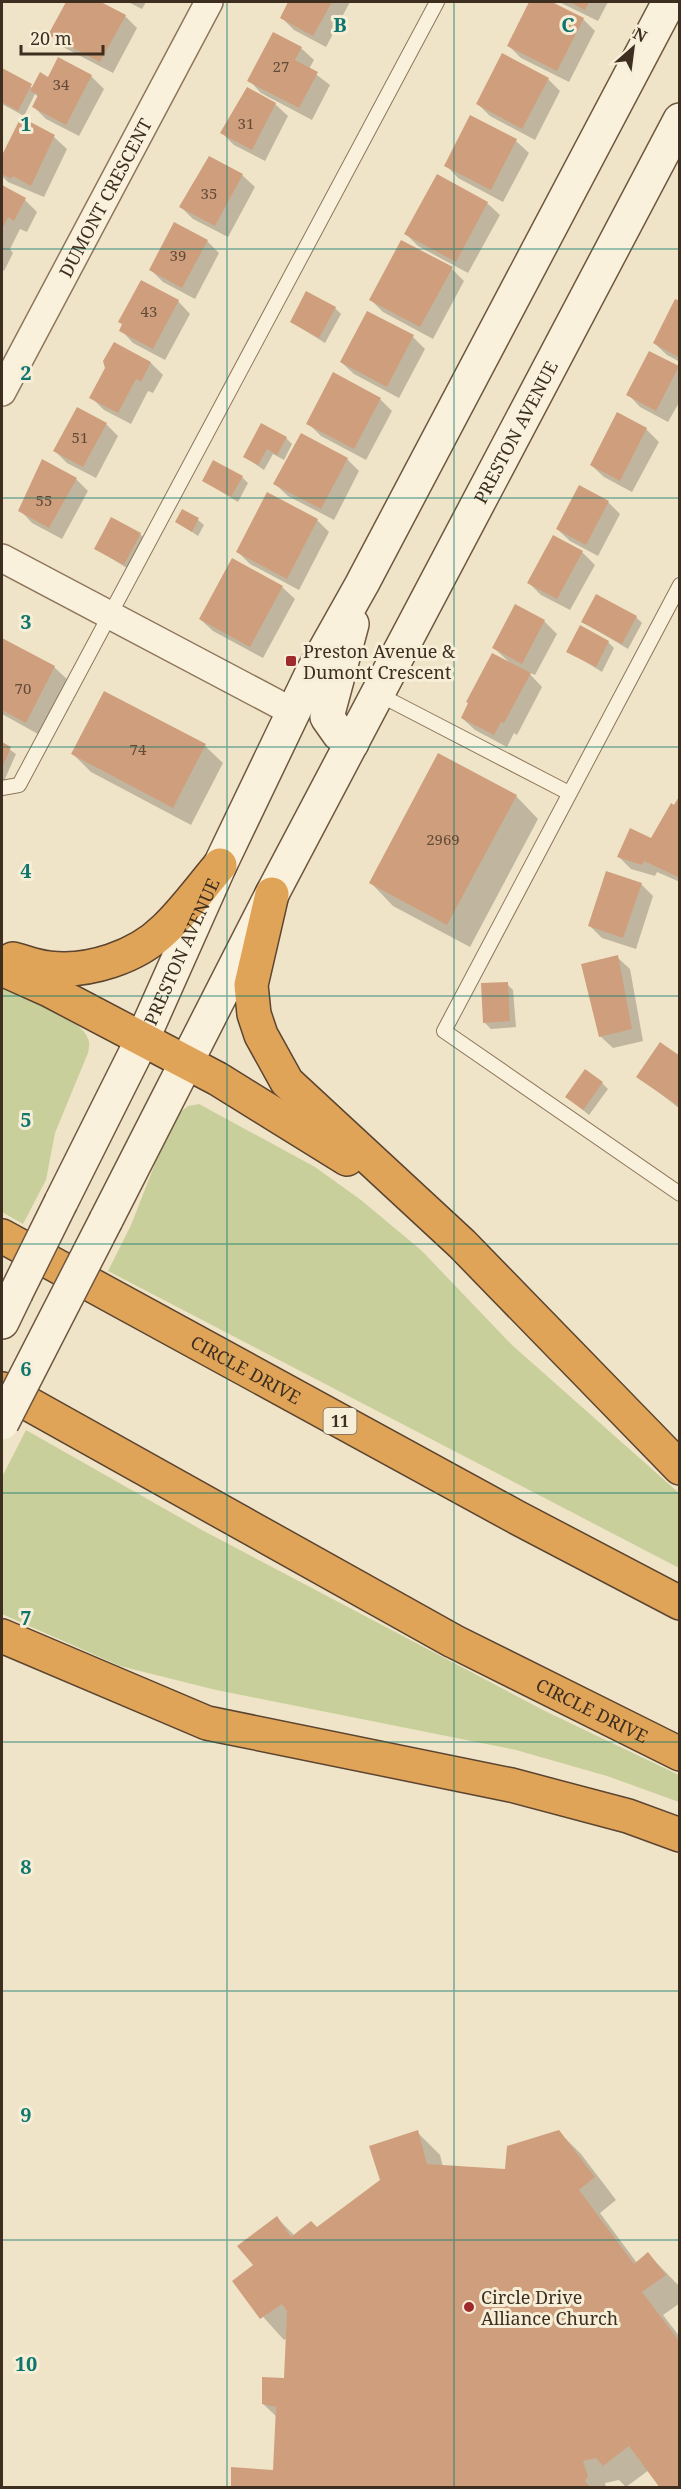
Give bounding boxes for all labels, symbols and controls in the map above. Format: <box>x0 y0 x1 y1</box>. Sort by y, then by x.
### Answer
text: B <box>333 11 347 38</box>
text: C <box>561 11 575 38</box>
scale bar <box>21 18 104 56</box>
north arrow <box>603 18 663 78</box>
text: N <box>629 22 651 48</box>
text: 20 m <box>30 26 72 50</box>
house number: 27 <box>273 56 289 76</box>
house number: 34 <box>53 74 70 94</box>
text: 1 <box>20 110 32 137</box>
house number: 31 <box>238 113 254 133</box>
street label: DUMONT CRESCENT <box>53 114 157 281</box>
house number: 35 <box>201 183 217 203</box>
house number: 39 <box>170 245 186 265</box>
house number: 43 <box>141 301 157 321</box>
street label: PRESTON AVENUE <box>468 356 563 508</box>
text: 2 <box>20 359 32 386</box>
house number: 51 <box>72 427 88 447</box>
house number: 55 <box>36 490 52 510</box>
text: 3 <box>20 608 32 635</box>
place label: Preston Avenue & Dumont Crescent <box>303 639 456 684</box>
marker: Preston Avenue & Dumont Crescent <box>284 654 298 668</box>
house number: 70 <box>15 678 31 698</box>
house number: 74 <box>130 739 147 759</box>
house number: 2969 <box>426 829 460 849</box>
text: 4 <box>20 857 32 884</box>
street label: PRESTON AVENUE <box>138 874 225 1029</box>
text: 5 <box>20 1106 32 1133</box>
street label: CIRCLE DRIVE <box>187 1330 305 1409</box>
text: 6 <box>20 1355 32 1382</box>
road number: 11 <box>324 1408 356 1434</box>
text: 7 <box>20 1604 32 1631</box>
street label: CIRCLE DRIVE <box>532 1672 652 1748</box>
text: 8 <box>20 1853 32 1880</box>
text: 9 <box>20 2101 32 2128</box>
place label: Circle Drive Alliance Church <box>481 2285 618 2330</box>
marker: Circle Drive Alliance Church <box>462 2300 476 2314</box>
text: 10 <box>15 2350 37 2377</box>

